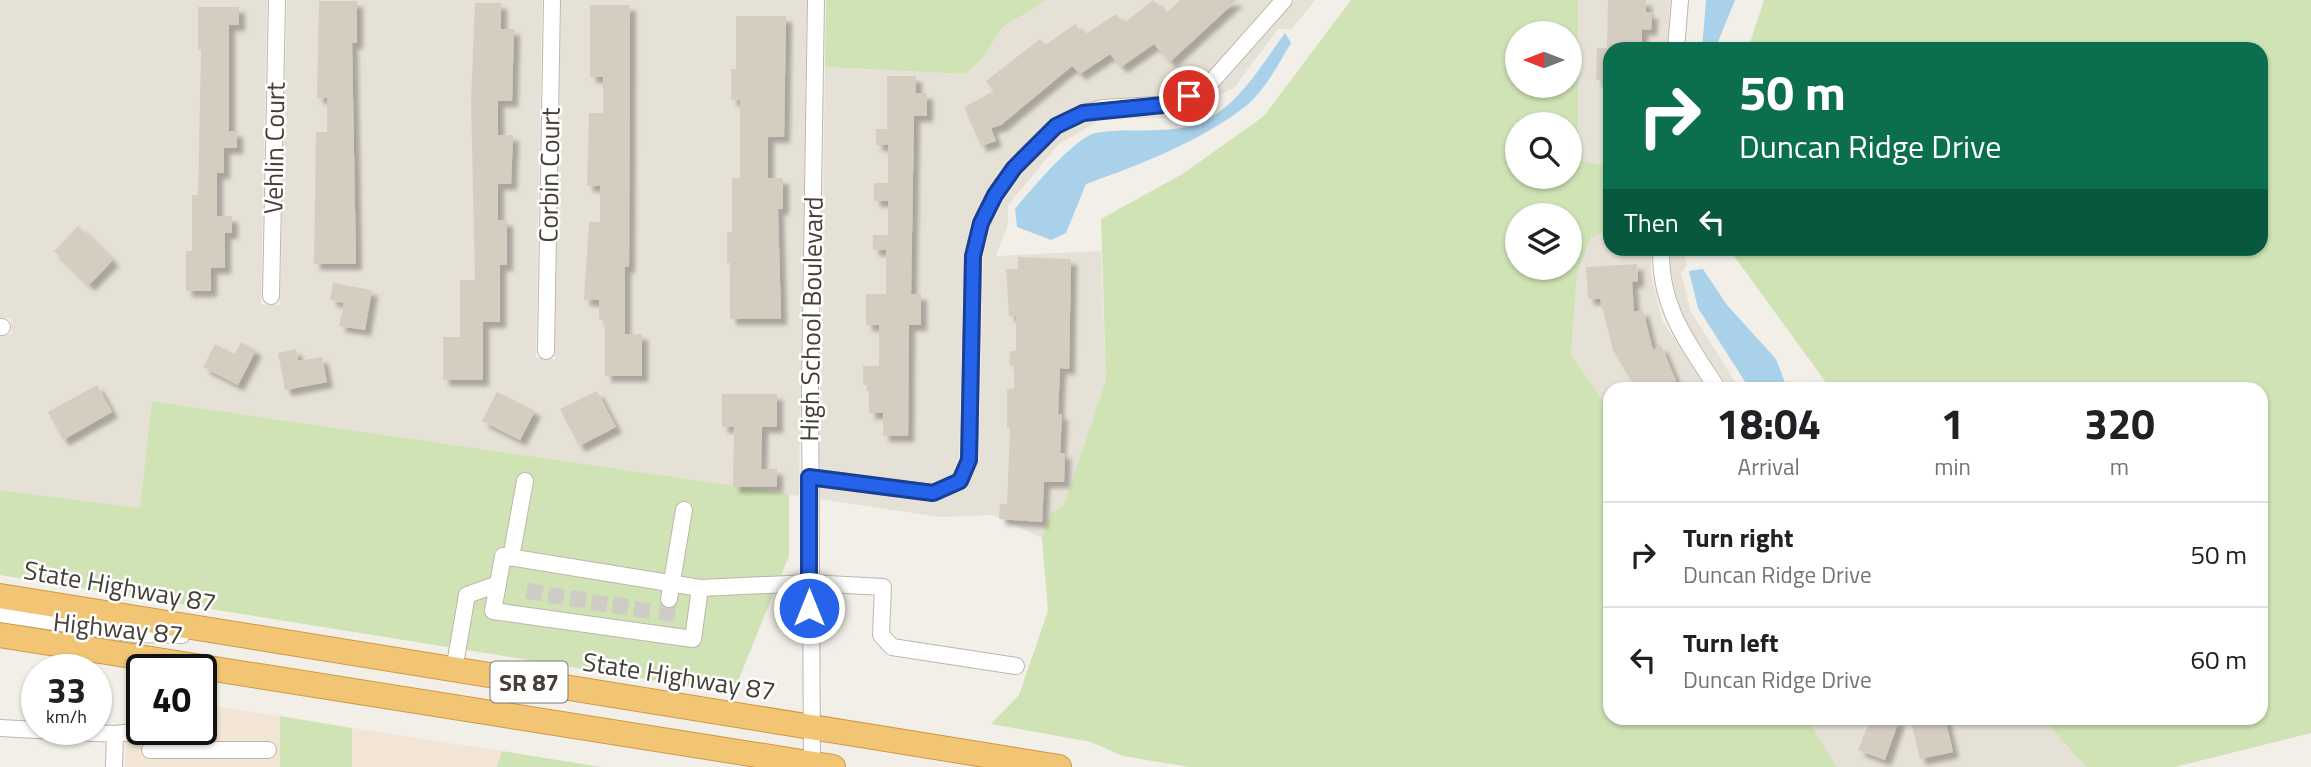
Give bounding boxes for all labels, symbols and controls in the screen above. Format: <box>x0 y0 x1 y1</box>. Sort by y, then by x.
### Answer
north arrow <box>1505 21 1582 98</box>
map controls <box>1505 21 1582 280</box>
text: 50 m <box>1739 54 1846 129</box>
pin <box>1159 66 1219 126</box>
icon: right <box>1624 70 1715 161</box>
icon: arrive <box>1170 77 1208 115</box>
street label: Vehlin Court <box>253 82 295 214</box>
street label: Corbin Court <box>528 107 570 243</box>
button: search <box>1505 112 1582 189</box>
text: Duncan Ridge Drive <box>1739 122 2001 170</box>
street label: High School Boulevard <box>789 196 833 442</box>
button: layers <box>1505 203 1582 280</box>
text: Then <box>1624 203 1679 242</box>
icon: left <box>1693 203 1731 241</box>
text: 18:04 <box>1716 391 1821 455</box>
text: 1 <box>1941 391 1964 455</box>
text: 320 <box>2084 391 2155 455</box>
text: Arrival <box>1737 449 1800 484</box>
text: min <box>1934 449 1971 484</box>
text: m <box>2110 449 2129 484</box>
text: Turn right <box>1683 518 1794 557</box>
text: 50 m <box>2190 535 2247 574</box>
icon: right <box>1624 536 1662 574</box>
street label: State Highway 87 <box>21 550 219 622</box>
text: Duncan Ridge Drive <box>1683 557 1872 592</box>
position arrow <box>772 571 846 645</box>
street label: Highway 87 <box>51 602 185 654</box>
text: Turn left <box>1683 623 1778 662</box>
text: 60 m <box>2190 640 2247 679</box>
icon: left <box>1624 641 1662 679</box>
street label: State Highway 87 <box>580 642 778 710</box>
speed limit sign: 40 <box>126 654 217 745</box>
road number: SR 87 <box>490 662 568 702</box>
text: Duncan Ridge Drive <box>1683 662 1872 697</box>
text: 33 <box>47 663 86 717</box>
text: km/h <box>46 703 87 730</box>

